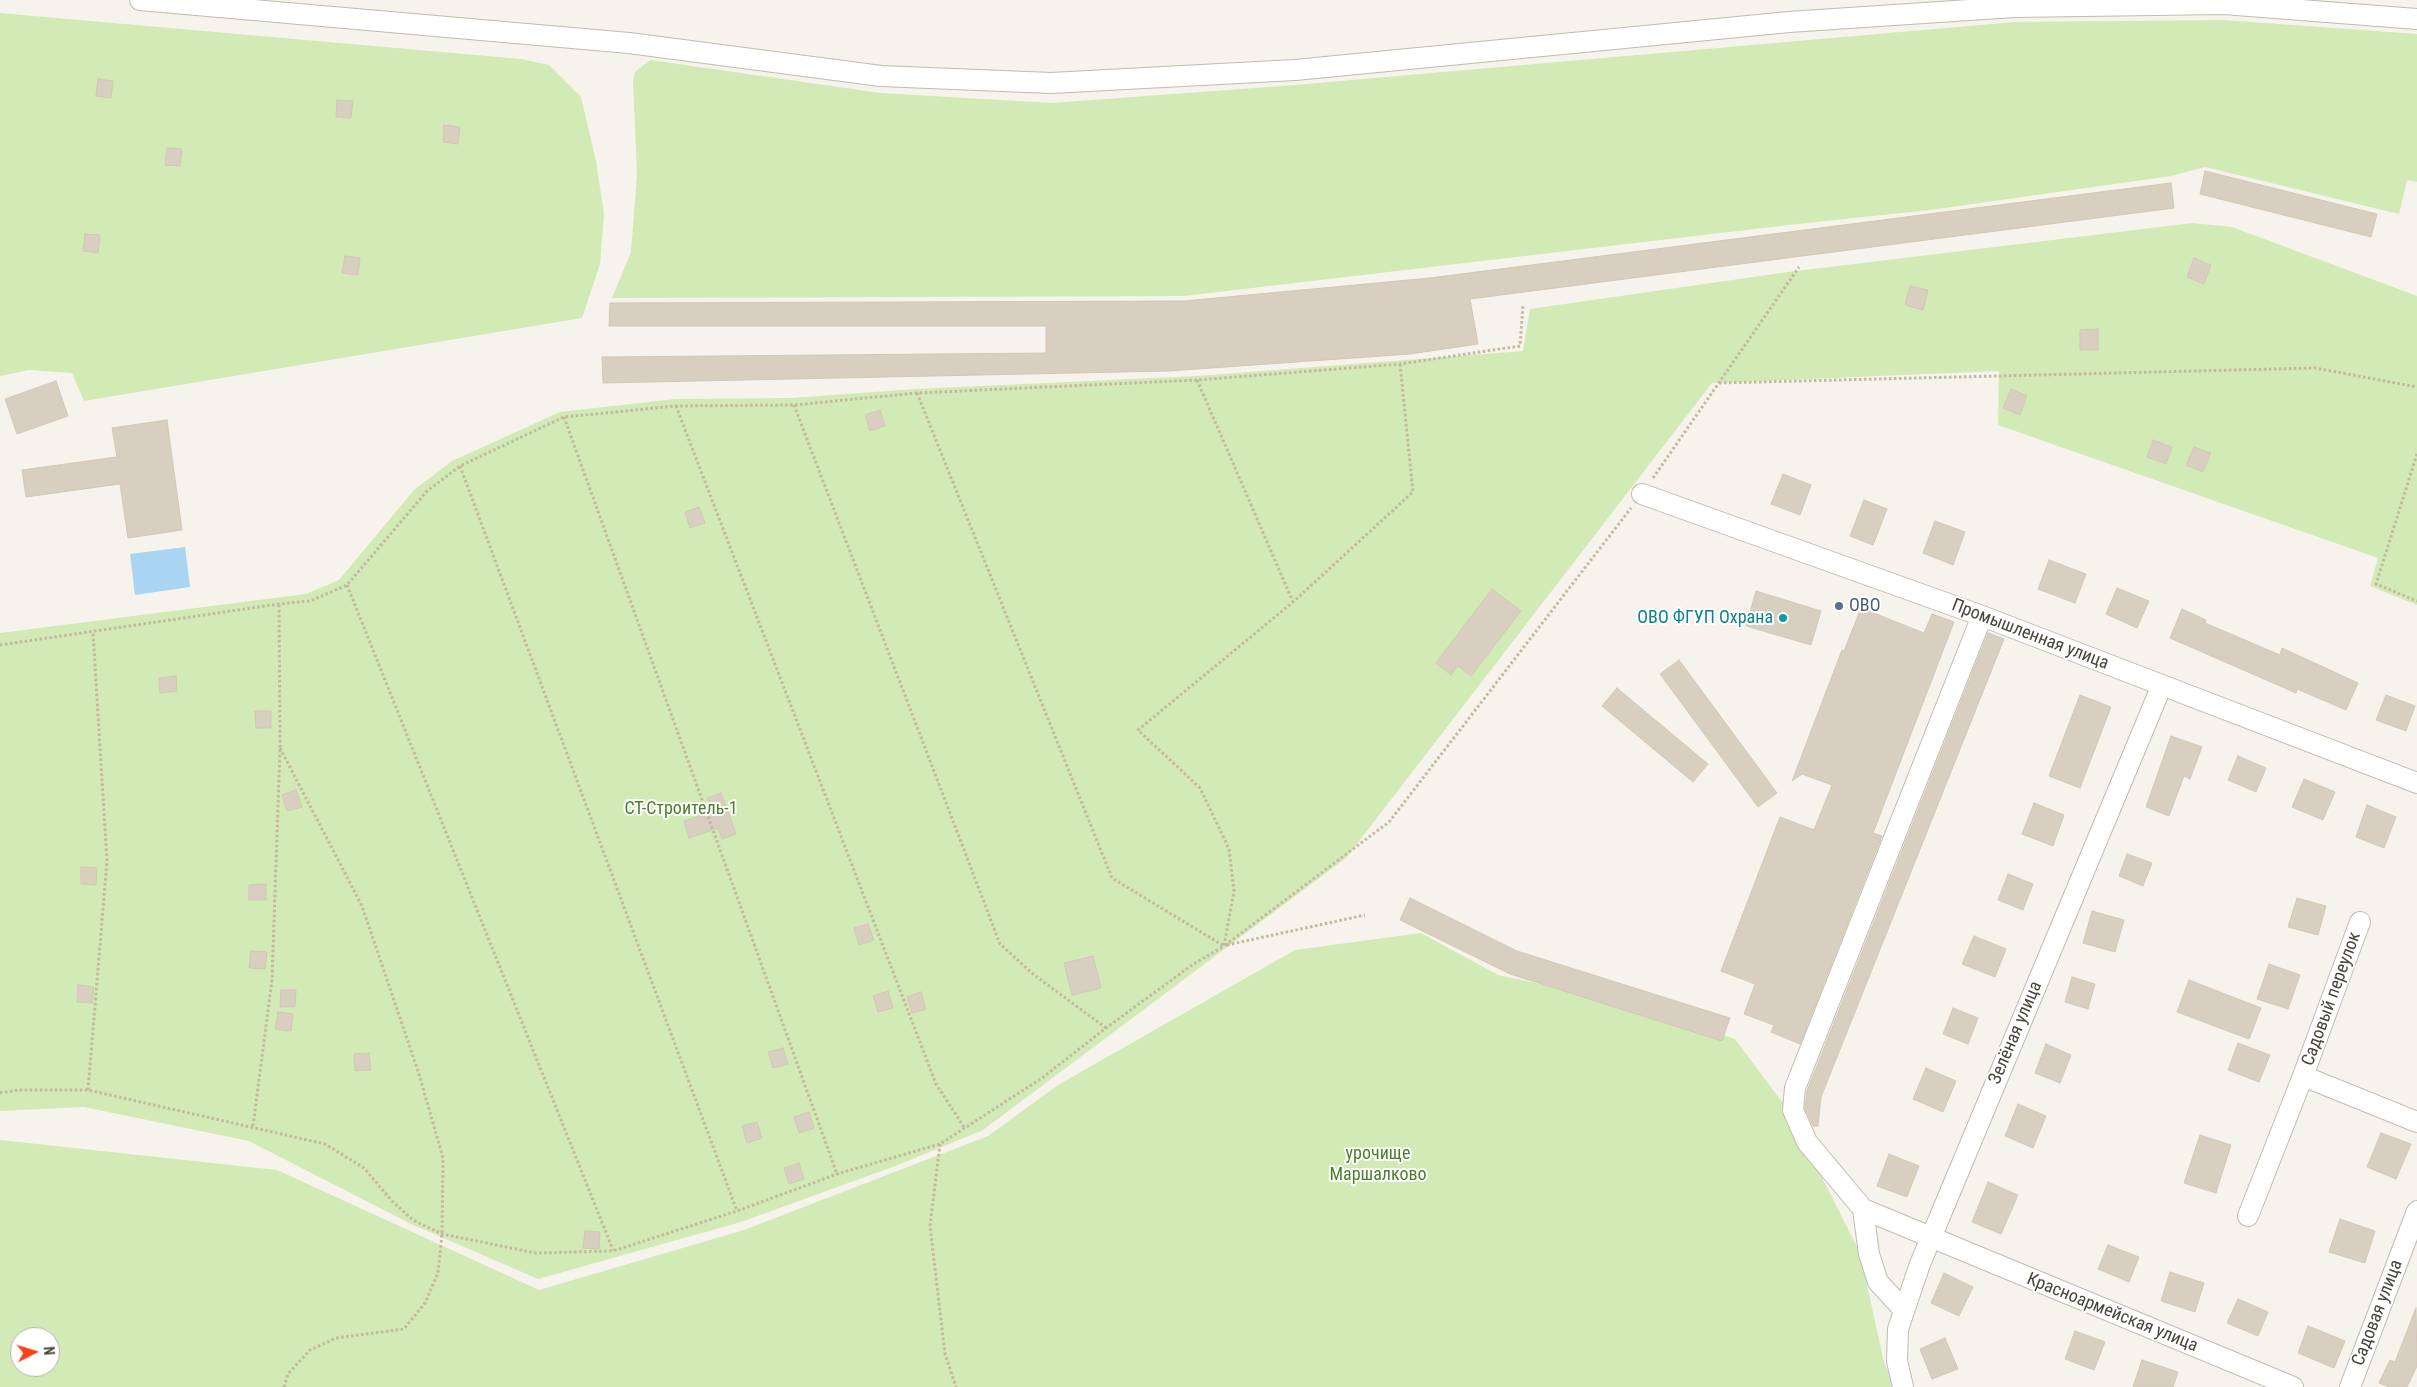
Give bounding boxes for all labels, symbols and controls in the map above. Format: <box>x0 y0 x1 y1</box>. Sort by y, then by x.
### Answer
place label: ОВО <box>1849 595 1880 617</box>
street label: Промышленная улица <box>1948 595 2112 675</box>
marker: ОВО <box>1833 600 1845 612</box>
place label: ОВО ФГУП Охрана <box>1637 607 1773 629</box>
marker: ОВО ФГУП Охрана <box>1777 612 1789 624</box>
park label: СТ-Строитель-1 <box>624 798 738 820</box>
street label: Садовый переулок <box>2298 929 2366 1069</box>
street label: Зелёная улица <box>1985 978 2047 1088</box>
park label: урочище Маршалково <box>1329 1143 1427 1186</box>
street label: Садовая улица <box>2348 1257 2408 1369</box>
street label: Красноармейская улица <box>2023 1269 2201 1357</box>
north arrow <box>10 1327 60 1377</box>
text: N <box>41 1346 57 1356</box>

